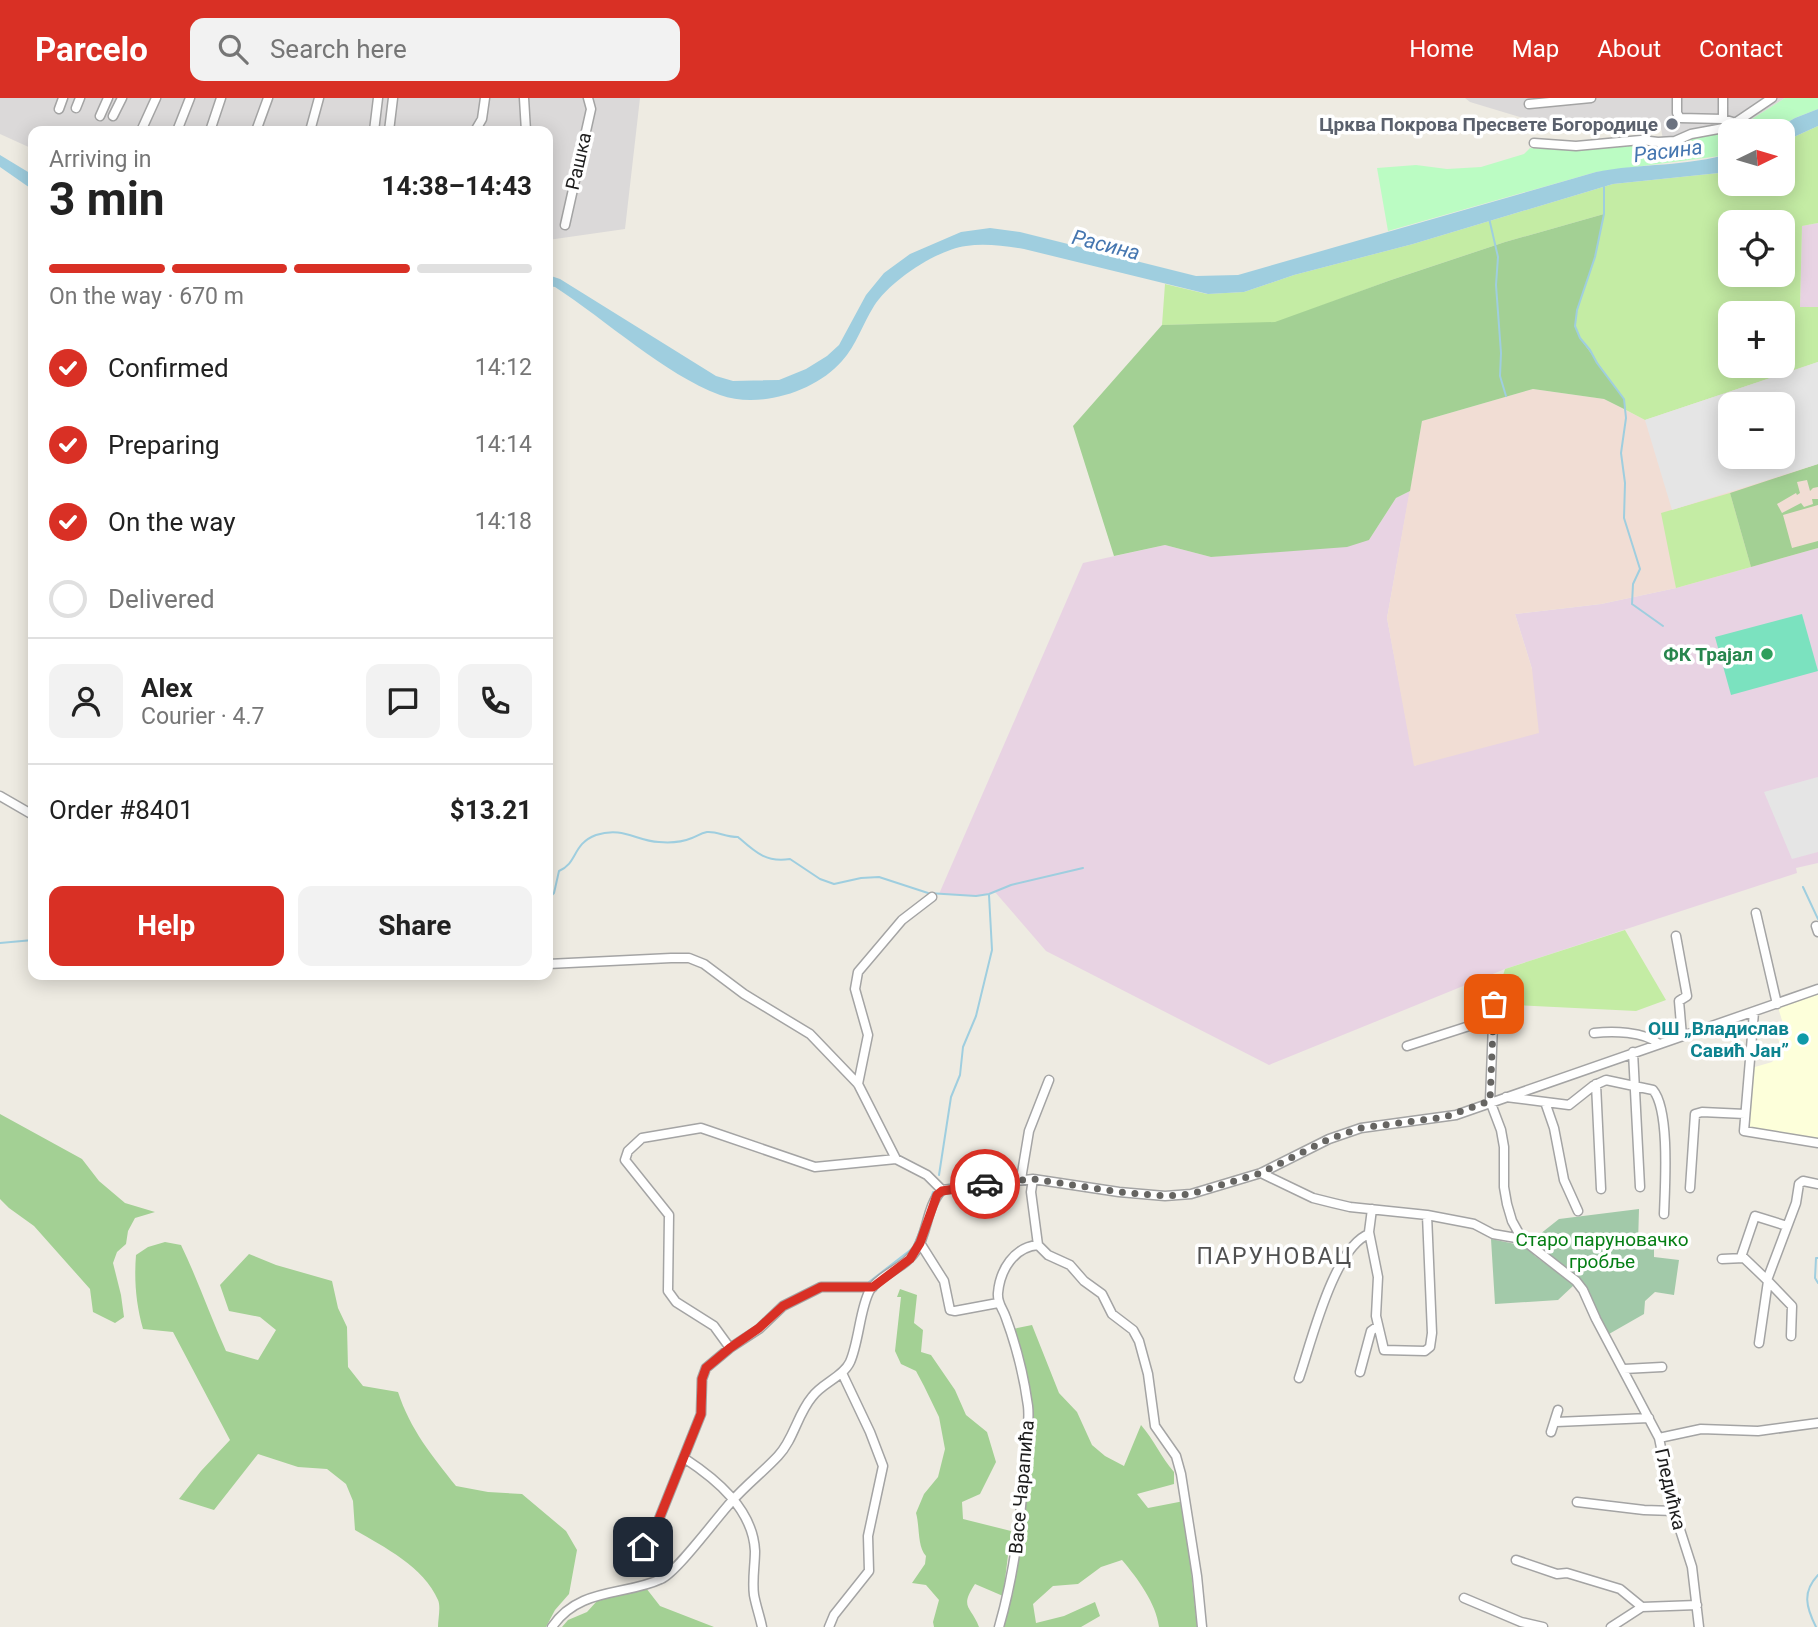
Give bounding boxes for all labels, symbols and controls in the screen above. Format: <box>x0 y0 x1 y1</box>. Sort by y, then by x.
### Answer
search box <box>190 18 680 81</box>
text: Parcelo <box>35 30 148 69</box>
icon: search <box>214 30 252 68</box>
text: Search here <box>270 34 407 64</box>
text: Home <box>1409 35 1474 63</box>
text: Map <box>1512 35 1559 63</box>
text: About <box>1597 35 1661 63</box>
text: Contact <box>1699 35 1783 63</box>
place label: Црква Покрова Пресвете Богородице <box>1319 113 1658 136</box>
marker: Црква Покрова Пресвете Богородице <box>1664 116 1680 132</box>
north arrow <box>1718 119 1796 196</box>
map controls <box>1718 119 1795 469</box>
street label: Рашка <box>561 130 596 192</box>
water label: Расина <box>1632 135 1704 167</box>
text: Arriving in <box>49 146 152 173</box>
text: 14:38–14:43 <box>382 171 532 201</box>
text: 3 min <box>49 172 165 226</box>
button: locate <box>1718 210 1795 287</box>
water label: Расина <box>1070 225 1142 265</box>
text: On the way · 670 m <box>49 283 244 310</box>
button: + <box>1718 301 1795 378</box>
icon: check <box>49 349 87 387</box>
text: Confirmed <box>108 353 229 383</box>
text: 14:12 <box>475 354 532 381</box>
button: − <box>1718 392 1795 469</box>
icon: check <box>49 426 87 464</box>
text: Preparing <box>108 430 220 460</box>
text: 14:14 <box>475 431 532 458</box>
icon: check <box>49 503 87 541</box>
text: On the way <box>108 507 236 537</box>
text: 14:18 <box>475 508 532 535</box>
text: Delivered <box>108 584 215 614</box>
place label: ФК Трајал <box>1663 643 1753 666</box>
marker: ФК Трајал <box>1759 646 1775 662</box>
button: person <box>49 664 123 738</box>
button: chat <box>366 664 440 738</box>
button: phone <box>458 664 532 738</box>
text: Alex <box>141 673 193 703</box>
text: Courier · 4.7 <box>141 703 264 730</box>
text: Order #8401 <box>49 795 194 825</box>
text: $13.21 <box>450 795 532 825</box>
button: Help <box>49 886 284 966</box>
button: Share <box>298 886 532 966</box>
pin <box>1464 974 1524 1034</box>
icon: bag <box>1475 985 1513 1023</box>
place label: ОШ „Владислав Савић Јан” <box>1648 1017 1789 1062</box>
marker: ОШ „Владислав Савић Јан” <box>1795 1031 1811 1047</box>
courier <box>950 1149 1020 1219</box>
icon: car <box>966 1165 1004 1203</box>
park label: Старо паруновачко гробље <box>1515 1228 1689 1273</box>
district label: ПАРУНОВАЦ <box>1197 1243 1353 1270</box>
street label: Васе Чарапића <box>1004 1419 1039 1555</box>
street label: Гледићка <box>1650 1446 1691 1532</box>
pin <box>613 1517 673 1577</box>
icon: home <box>624 1528 662 1566</box>

